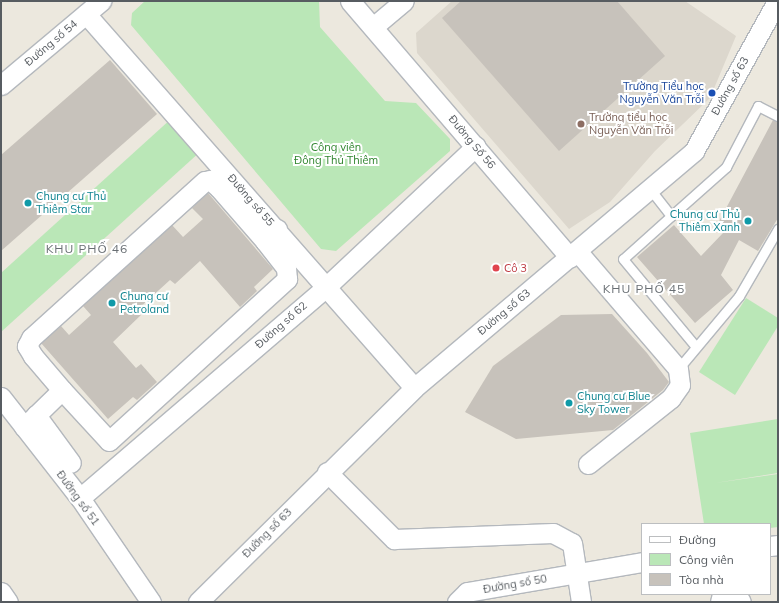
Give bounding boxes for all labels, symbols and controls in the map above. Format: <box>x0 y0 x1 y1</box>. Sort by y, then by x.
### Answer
street label: Đường số 54 <box>22 17 80 69</box>
street label: Đường số 63 <box>709 55 751 117</box>
place label: Trường Tiểu học Nguyễn Văn Trỗi <box>620 80 704 106</box>
marker: Trường Tiểu học Nguyễn Văn Trỗi <box>707 88 717 98</box>
place label: Trường tiểu học Nguyễn Văn Trỗi <box>589 111 673 137</box>
street label: Đường Số 56 <box>446 112 498 172</box>
marker: Trường tiểu học Nguyễn Văn Trỗi <box>576 119 586 129</box>
park label: Công viên Đông Thủ Thiêm <box>294 141 378 167</box>
street label: Đường số 55 <box>225 171 277 229</box>
place label: Chung cư Thủ Thiêm Star <box>36 190 106 216</box>
marker: Chung cư Thủ Thiêm Star <box>23 198 33 208</box>
place label: Chung cư Thủ Thiêm Xanh <box>670 208 740 234</box>
marker: Chung cư Thủ Thiêm Xanh <box>743 216 753 226</box>
district label: KHU PHỐ 46 <box>46 242 128 256</box>
place label: Cô 3 <box>504 261 527 275</box>
marker: Cô 3 <box>491 263 501 273</box>
district label: KHU PHỐ 45 <box>603 282 685 296</box>
street label: Đường số 63 <box>475 286 533 338</box>
place label: Chung cư Petroland <box>120 290 169 316</box>
marker: Chung cư Petroland <box>107 298 117 308</box>
street label: Đường số 62 <box>252 299 310 351</box>
place label: Chung cư Blue Sky Tower <box>577 390 650 416</box>
marker: Chung cư Blue Sky Tower <box>564 398 574 408</box>
street label: Đường số 51 <box>54 468 102 528</box>
street label: Đường số 63 <box>239 505 295 561</box>
legend <box>641 523 771 595</box>
text: Đường <box>679 532 716 547</box>
text: Công viên <box>679 552 734 567</box>
street label: Đường số 50 <box>482 572 548 596</box>
text: Tòa nhà <box>679 572 724 587</box>

